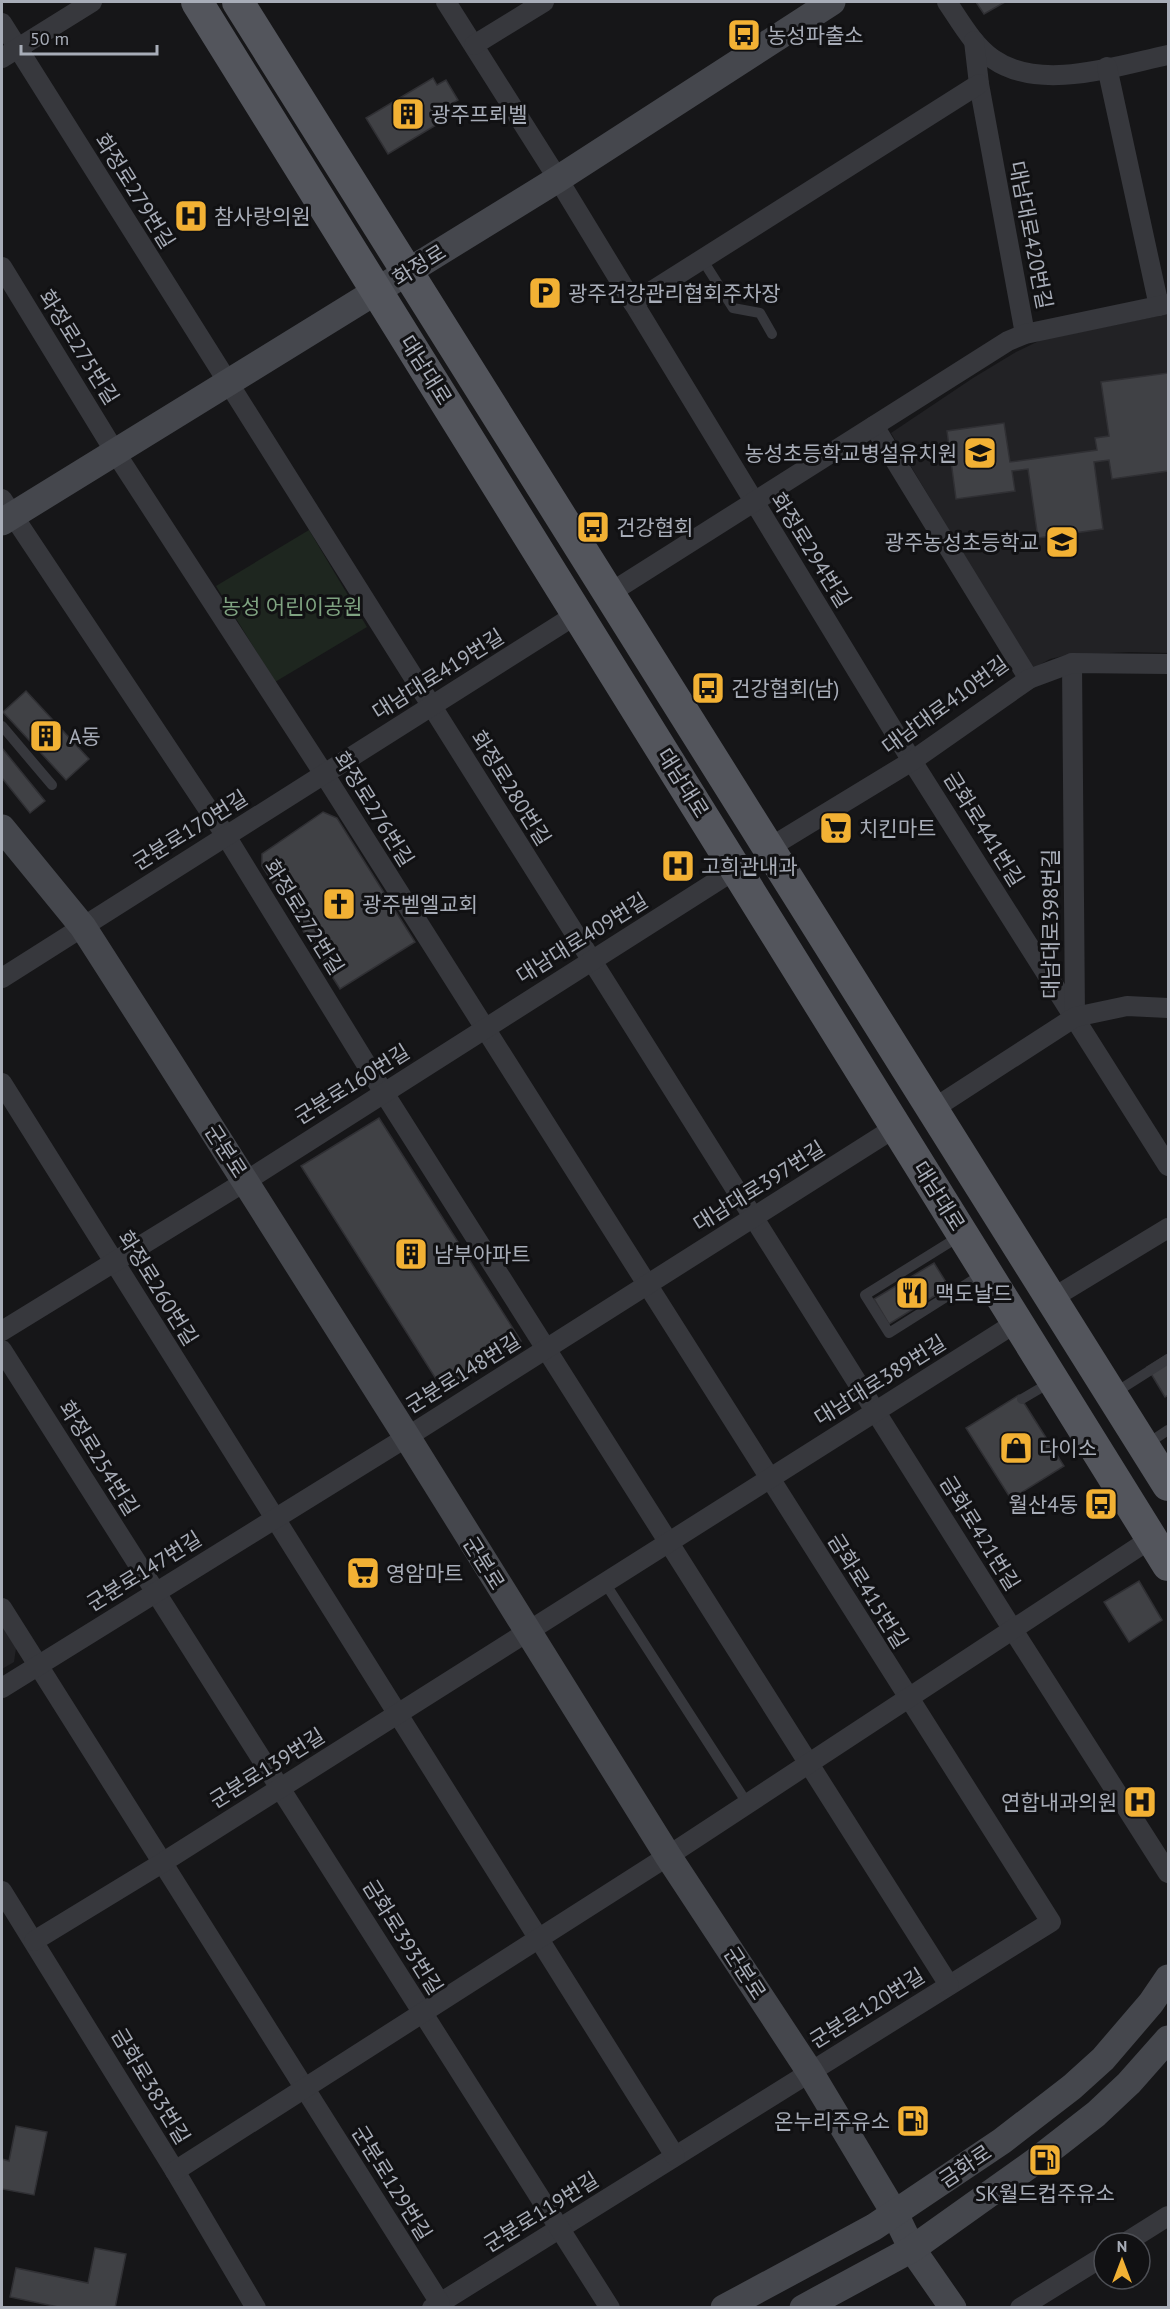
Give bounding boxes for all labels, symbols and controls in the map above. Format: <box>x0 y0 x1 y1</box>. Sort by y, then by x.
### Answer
bus stop icon: 농성파출소 <box>726 17 762 53</box>
scale bar <box>21 18 158 56</box>
place label: 농성파출소 <box>767 22 864 49</box>
text: 50 m <box>30 27 69 50</box>
building icon: 광주프뢰벨 <box>390 96 426 132</box>
place label: 광주프뢰벨 <box>431 101 528 128</box>
street label: 화정로279번길 <box>89 128 181 254</box>
street label: 대남대로420번길 <box>1003 159 1059 311</box>
hospital icon: 참사랑의원 <box>173 198 209 234</box>
place label: 참사랑의원 <box>214 203 311 230</box>
street label: 화정로 <box>387 238 451 292</box>
parking icon: 광주건강관리협회주차장 <box>527 275 563 311</box>
place label: 광주건강관리협회주차장 <box>568 280 781 307</box>
street label: 화정로275번길 <box>33 284 125 410</box>
street label: 대남대로 <box>394 330 458 410</box>
school or university icon: 농성초등학교병설유치원 <box>962 435 998 471</box>
place label: 농성초등학교병설유치원 <box>744 440 957 467</box>
street label: 화정로294번길 <box>765 487 857 613</box>
bus stop icon: 건강협회 <box>575 509 611 545</box>
place label: 건강협회 <box>616 514 693 541</box>
school or university icon: 광주농성초등학교 <box>1044 524 1080 560</box>
place label: 광주농성초등학교 <box>884 529 1039 556</box>
park label: 농성 어린이공원 <box>222 593 362 620</box>
street label: 대남대로419번길 <box>367 623 509 725</box>
street label: 대남대로410번길 <box>876 650 1014 760</box>
bus stop icon: 건강협회(남) <box>690 670 726 706</box>
place label: 건강협회(남) <box>731 675 839 702</box>
building icon: A동 <box>28 718 64 754</box>
place label: A동 <box>69 723 101 750</box>
street label: 화정로280번길 <box>465 725 557 851</box>
street label: 대남대로 <box>651 743 715 823</box>
street label: 화정로276번길 <box>328 746 420 872</box>
street label: 금화로441번길 <box>938 766 1030 892</box>
street label: 군분로170번길 <box>127 784 253 876</box>
supermarket icon: 치킨마트 <box>818 810 854 846</box>
place label: 치킨마트 <box>859 815 936 842</box>
hospital icon: 고희관내과 <box>660 848 696 884</box>
street label: 대남대로398번길 <box>1037 849 1064 999</box>
place label: 고희관내과 <box>701 853 798 880</box>
street label: 화정로272번길 <box>258 854 350 980</box>
church icon: 광주벧엘교회 <box>321 886 357 922</box>
street label: 대남대로409번길 <box>511 887 653 989</box>
place label: 광주벧엘교회 <box>362 891 478 918</box>
street label: 군분로160번길 <box>289 1038 415 1130</box>
street label: 군분로 <box>199 1119 253 1183</box>
street label: 대남대로397번길 <box>688 1135 830 1237</box>
street label: 대남대로 <box>907 1156 971 1236</box>
street label: 화정로260번길 <box>112 1225 204 1351</box>
building icon: 남부아파트 <box>393 1236 429 1272</box>
place label: 남부아파트 <box>434 1241 531 1268</box>
restaurant icon: 맥도날드 <box>894 1275 930 1311</box>
place label: 맥도날드 <box>935 1280 1012 1307</box>
street label: 군분로148번길 <box>400 1327 526 1419</box>
street label: 대남대로389번길 <box>809 1329 951 1431</box>
street label: 화정로254번길 <box>53 1395 145 1521</box>
shop icon: 다이소 <box>998 1430 1034 1466</box>
place label: 다이소 <box>1039 1435 1097 1462</box>
street label: 금화로421번길 <box>934 1470 1026 1596</box>
bus stop icon: 월산4동 <box>1083 1486 1119 1522</box>
place label: 월산4동 <box>1009 1491 1078 1518</box>
street label: 군분로147번길 <box>81 1525 207 1617</box>
street label: 금화로415번길 <box>822 1528 914 1654</box>
street label: 군분로 <box>457 1531 511 1595</box>
supermarket icon: 영암마트 <box>345 1555 381 1591</box>
place label: 영암마트 <box>386 1560 463 1587</box>
street label: 군분로139번길 <box>204 1722 330 1814</box>
hospital icon: 연합내과의원 <box>1122 1784 1158 1820</box>
place label: 연합내과의원 <box>1001 1789 1117 1816</box>
street label: 금화로393번길 <box>357 1874 449 2000</box>
street label: 군분로 <box>718 1941 772 2005</box>
street label: 군분로120번길 <box>804 1962 930 2054</box>
street label: 금화로383번길 <box>106 2023 196 2149</box>
fuel station icon: 온누리주유소 <box>895 2103 931 2139</box>
place label: 온누리주유소 <box>774 2108 890 2135</box>
street label: 군분로129번길 <box>346 2120 438 2246</box>
street label: 금화로 <box>933 2139 997 2193</box>
fuel station icon: SK월드컵주유소 <box>1027 2142 1063 2178</box>
street label: 군분로119번길 <box>478 2166 604 2258</box>
place label: SK월드컵주유소 <box>975 2180 1115 2207</box>
north arrow <box>1092 2231 1152 2291</box>
text: N <box>1117 2236 1127 2256</box>

